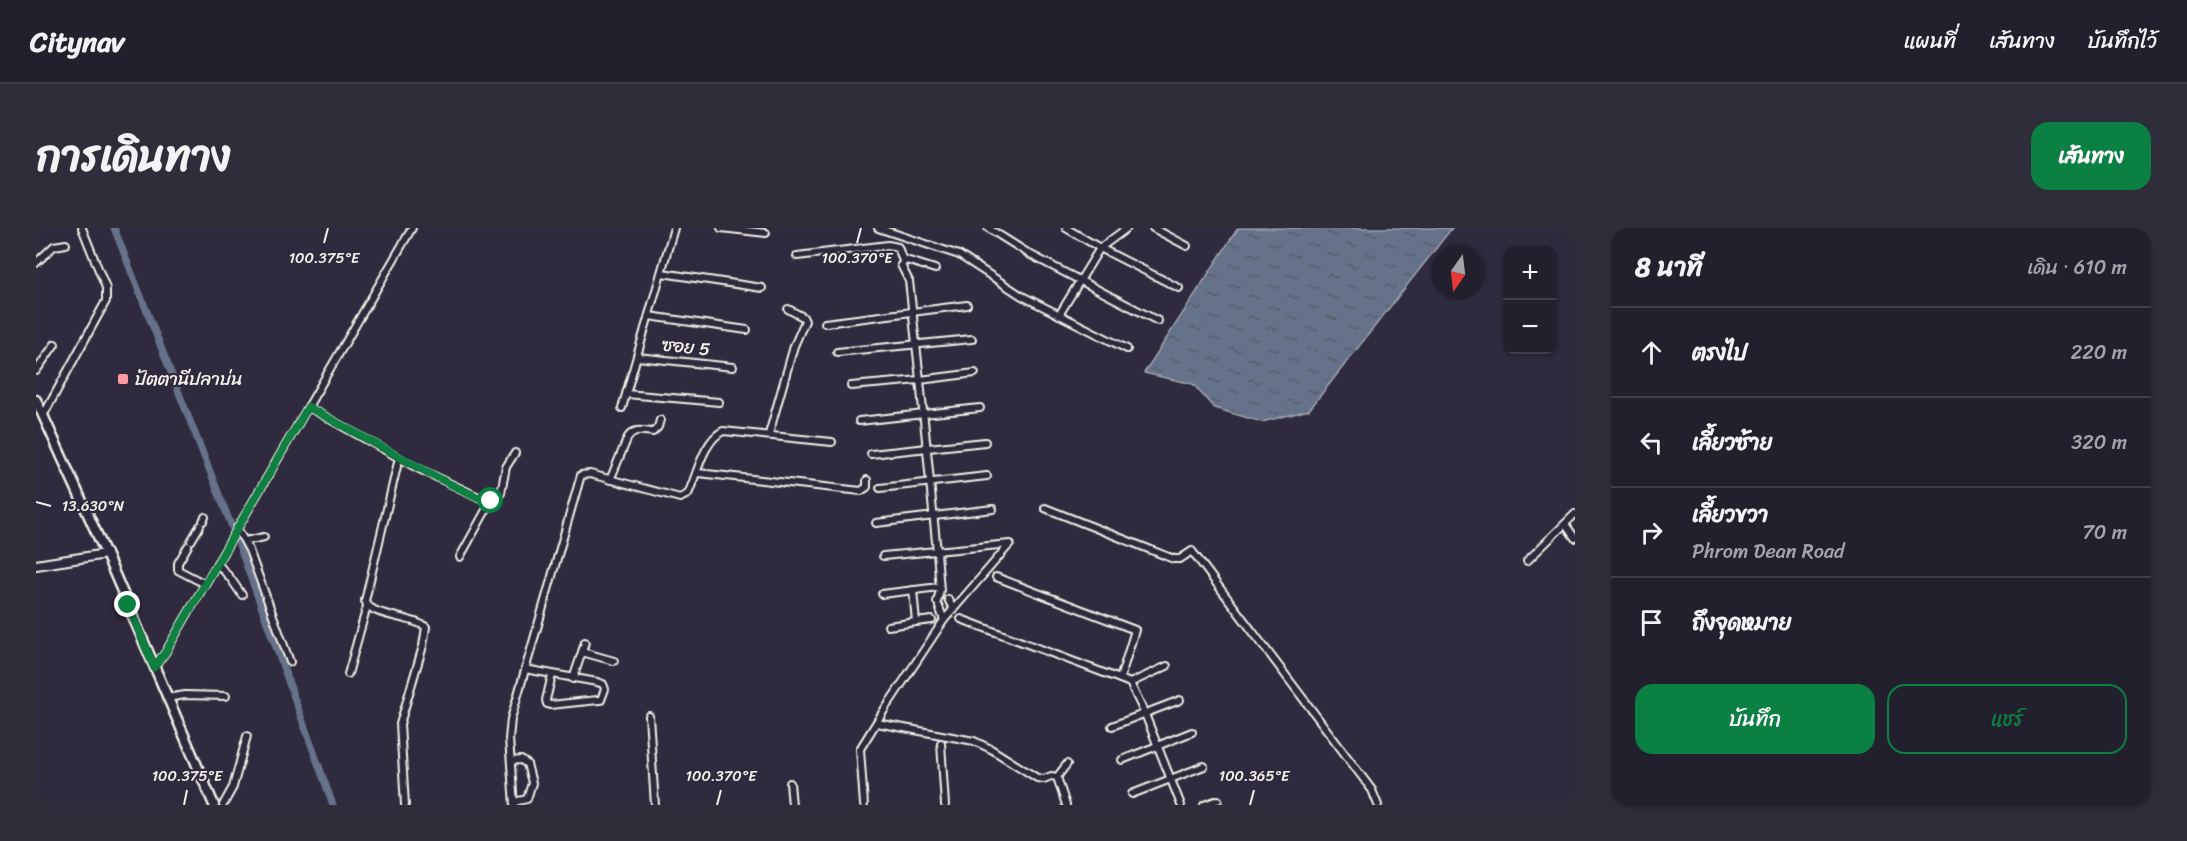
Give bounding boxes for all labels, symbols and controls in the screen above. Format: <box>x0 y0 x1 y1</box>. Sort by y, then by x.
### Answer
text: Citynav <box>30 17 124 66</box>
text: แผนที่ <box>1904 22 1956 60</box>
text: เส้นทาง <box>1989 22 2055 60</box>
text: บันทึกไว้ <box>2088 22 2157 60</box>
text: การเดินทาง <box>36 119 231 193</box>
button: เส้นทาง <box>2031 122 2151 190</box>
text: 8 นาที <box>1635 244 1703 290</box>
text: 100.375°E <box>289 245 361 271</box>
text: 100.370°E <box>822 245 894 271</box>
north arrow <box>1431 246 1485 300</box>
map controls <box>1503 246 1557 354</box>
button: + <box>1503 246 1557 300</box>
text: เดิน · 610 m <box>2027 250 2127 285</box>
button: − <box>1503 300 1557 354</box>
street label: ซอย 5 <box>660 329 712 365</box>
text: ตรงไป <box>1692 333 1747 372</box>
text: 220 m <box>2071 335 2127 370</box>
icon: ahead <box>1635 336 1668 369</box>
place label: ปัตตานีปลาบ่น <box>135 363 243 395</box>
marker: ปัตตานีปลาบ่น <box>116 372 130 386</box>
text: เลี้ยวซ้าย <box>1692 423 1772 462</box>
text: 320 m <box>2071 425 2127 460</box>
icon: left <box>1635 426 1668 459</box>
route start <box>477 487 503 513</box>
text: 13.630°N <box>62 493 125 519</box>
text: เลี้ยวขวา <box>1692 495 1768 534</box>
text: 70 m <box>2082 515 2127 550</box>
icon: right <box>1635 516 1668 549</box>
text: Phrom Dean Road <box>1692 534 1844 569</box>
route end <box>114 591 140 617</box>
text: ถึงจุดหมาย <box>1692 603 1791 642</box>
icon: arrive <box>1635 606 1668 639</box>
button: บันทึก <box>1635 684 1875 754</box>
button: แชร์ <box>1887 684 2127 754</box>
text: 100.375°E <box>152 763 224 789</box>
text: 100.370°E <box>686 763 758 789</box>
text: 100.365°E <box>1219 763 1291 789</box>

